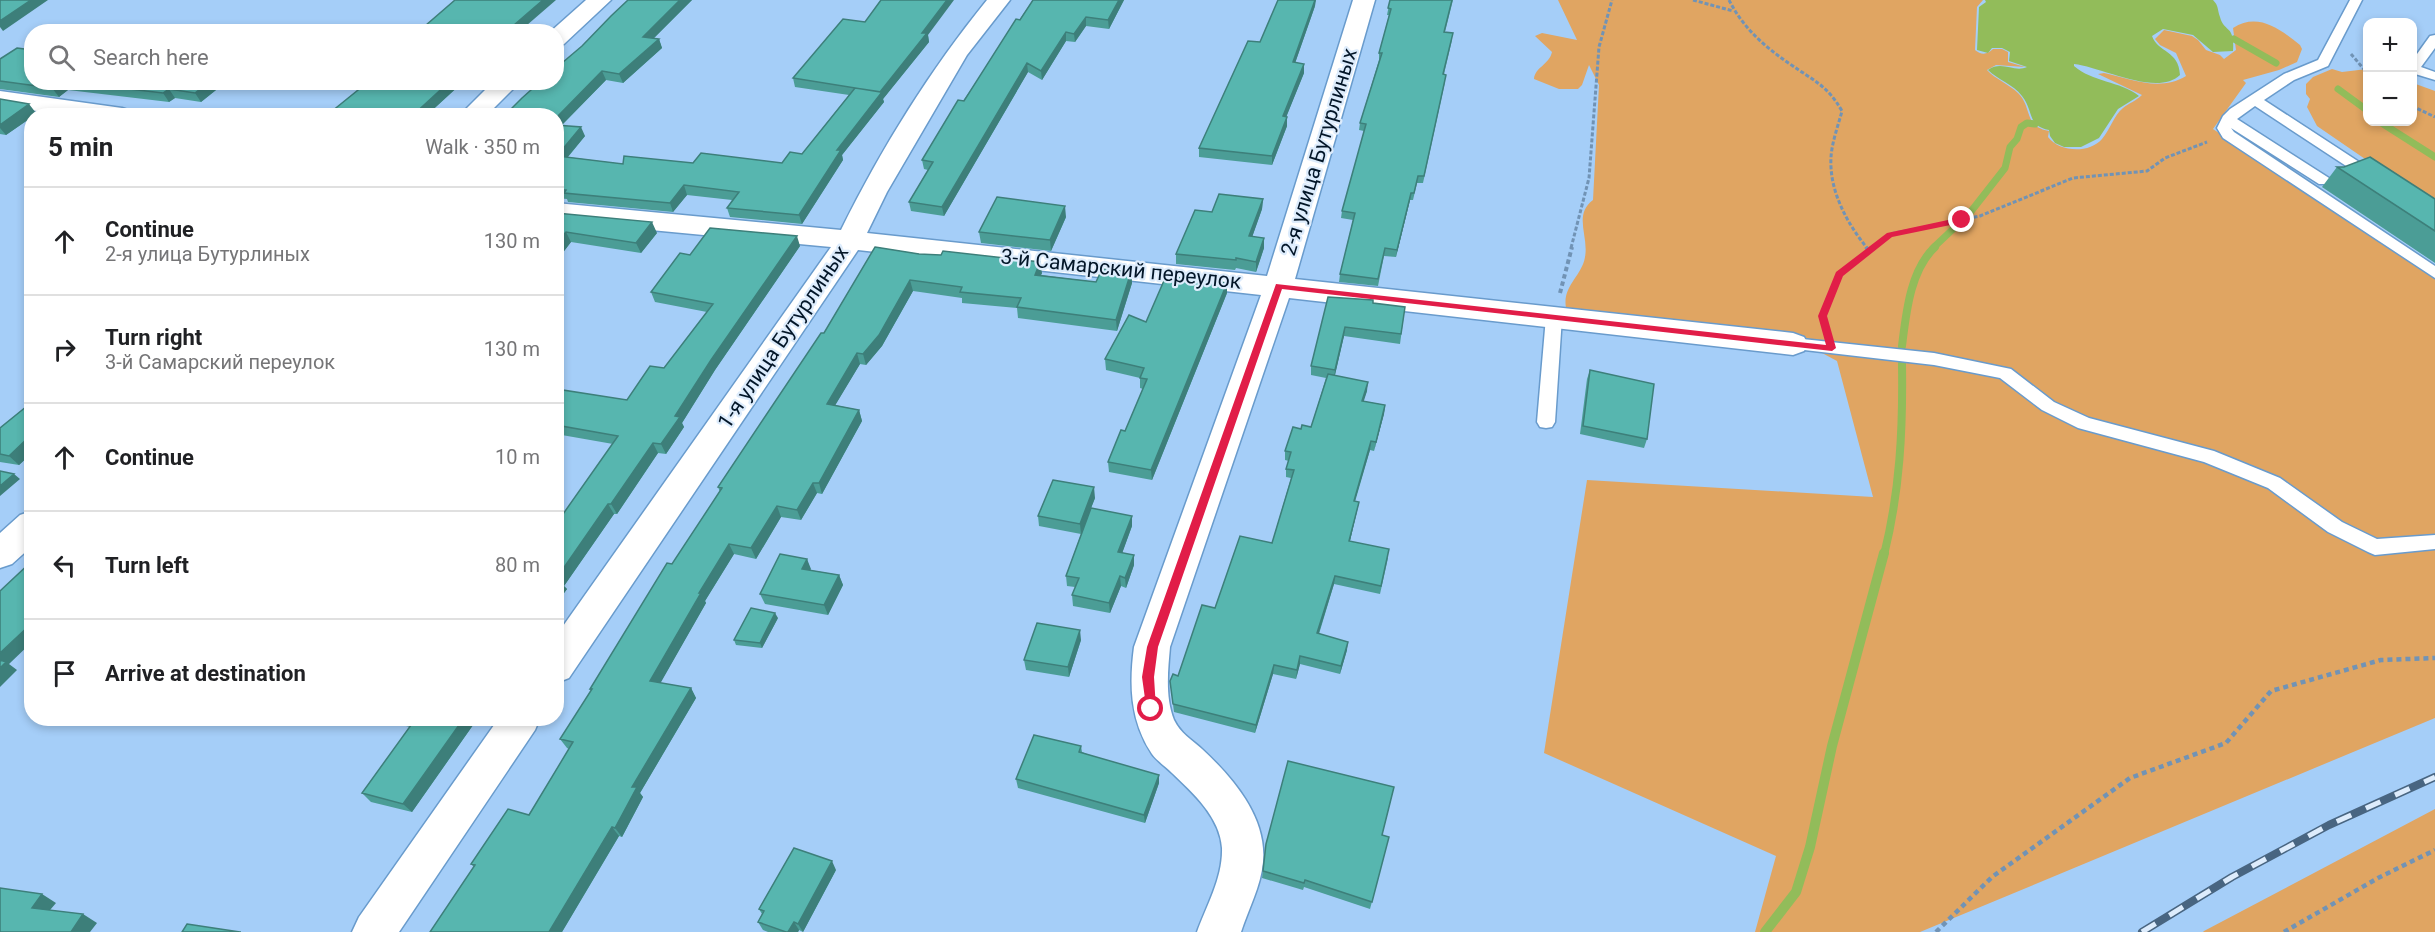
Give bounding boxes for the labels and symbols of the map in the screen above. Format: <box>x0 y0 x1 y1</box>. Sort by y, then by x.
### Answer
street label: 2-я улица Бутурлиных <box>1276 46 1362 258</box>
route end <box>1948 206 1974 232</box>
street label: 1-я улица Бутурлиных <box>713 241 853 433</box>
street label: 3-й Самарский переулок <box>1000 244 1243 294</box>
route start <box>1137 695 1163 721</box>

